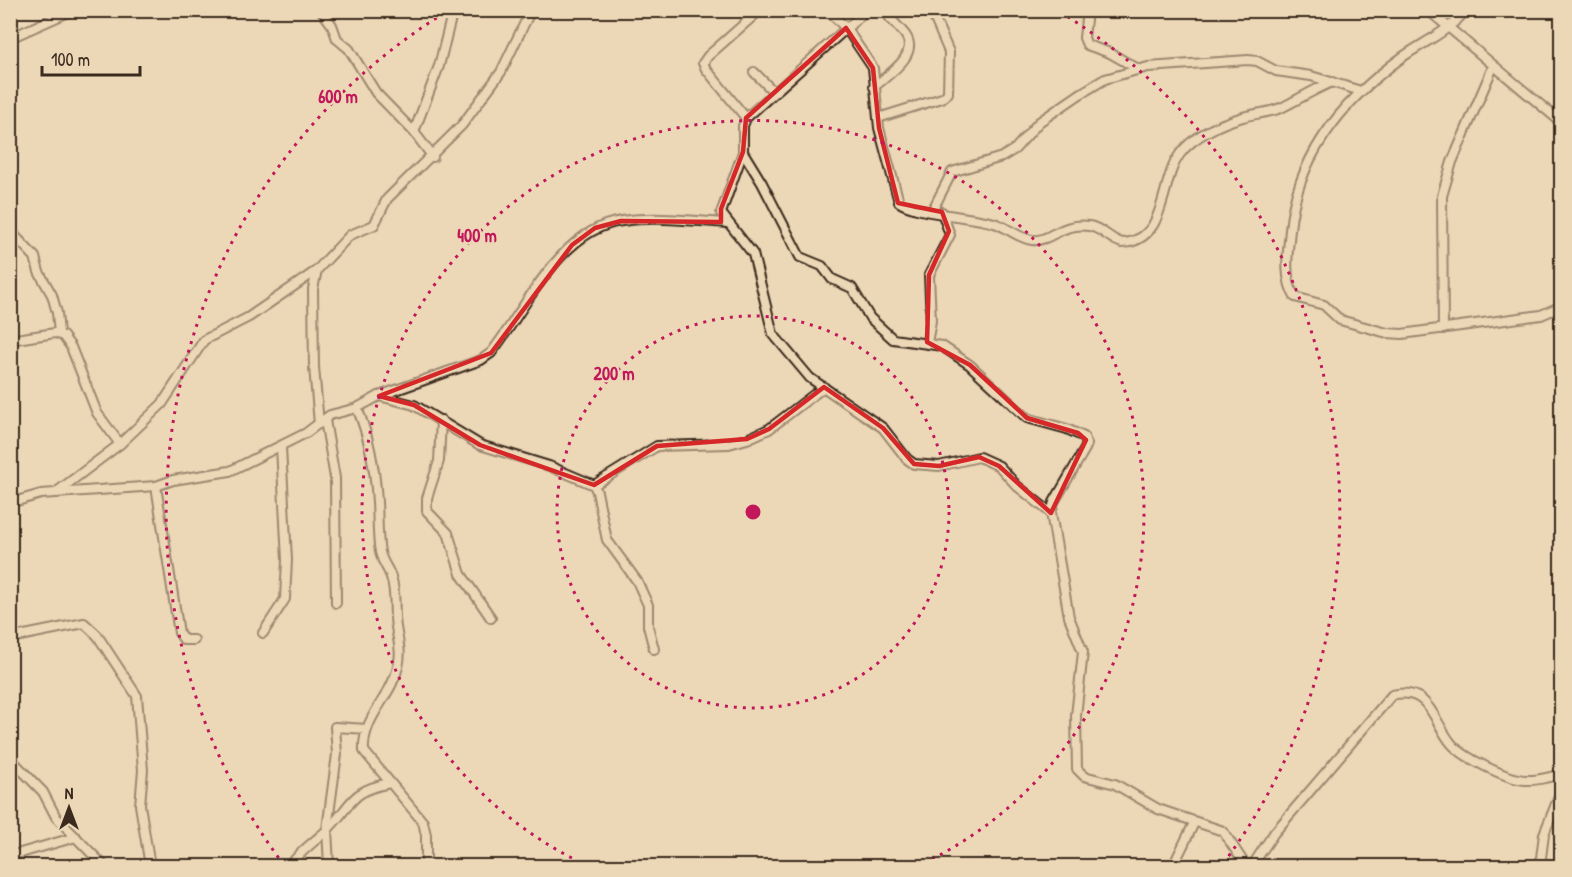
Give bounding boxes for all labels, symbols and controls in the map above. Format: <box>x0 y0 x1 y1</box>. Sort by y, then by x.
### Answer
scale bar <box>42 39 140 77</box>
text: 100 m <box>51 47 90 72</box>
text: 600 m <box>318 84 358 109</box>
text: 400 m <box>457 223 497 248</box>
text: 200 m <box>594 361 634 386</box>
centre of rings <box>743 502 763 522</box>
north arrow <box>39 778 99 838</box>
text: N <box>65 782 74 804</box>

